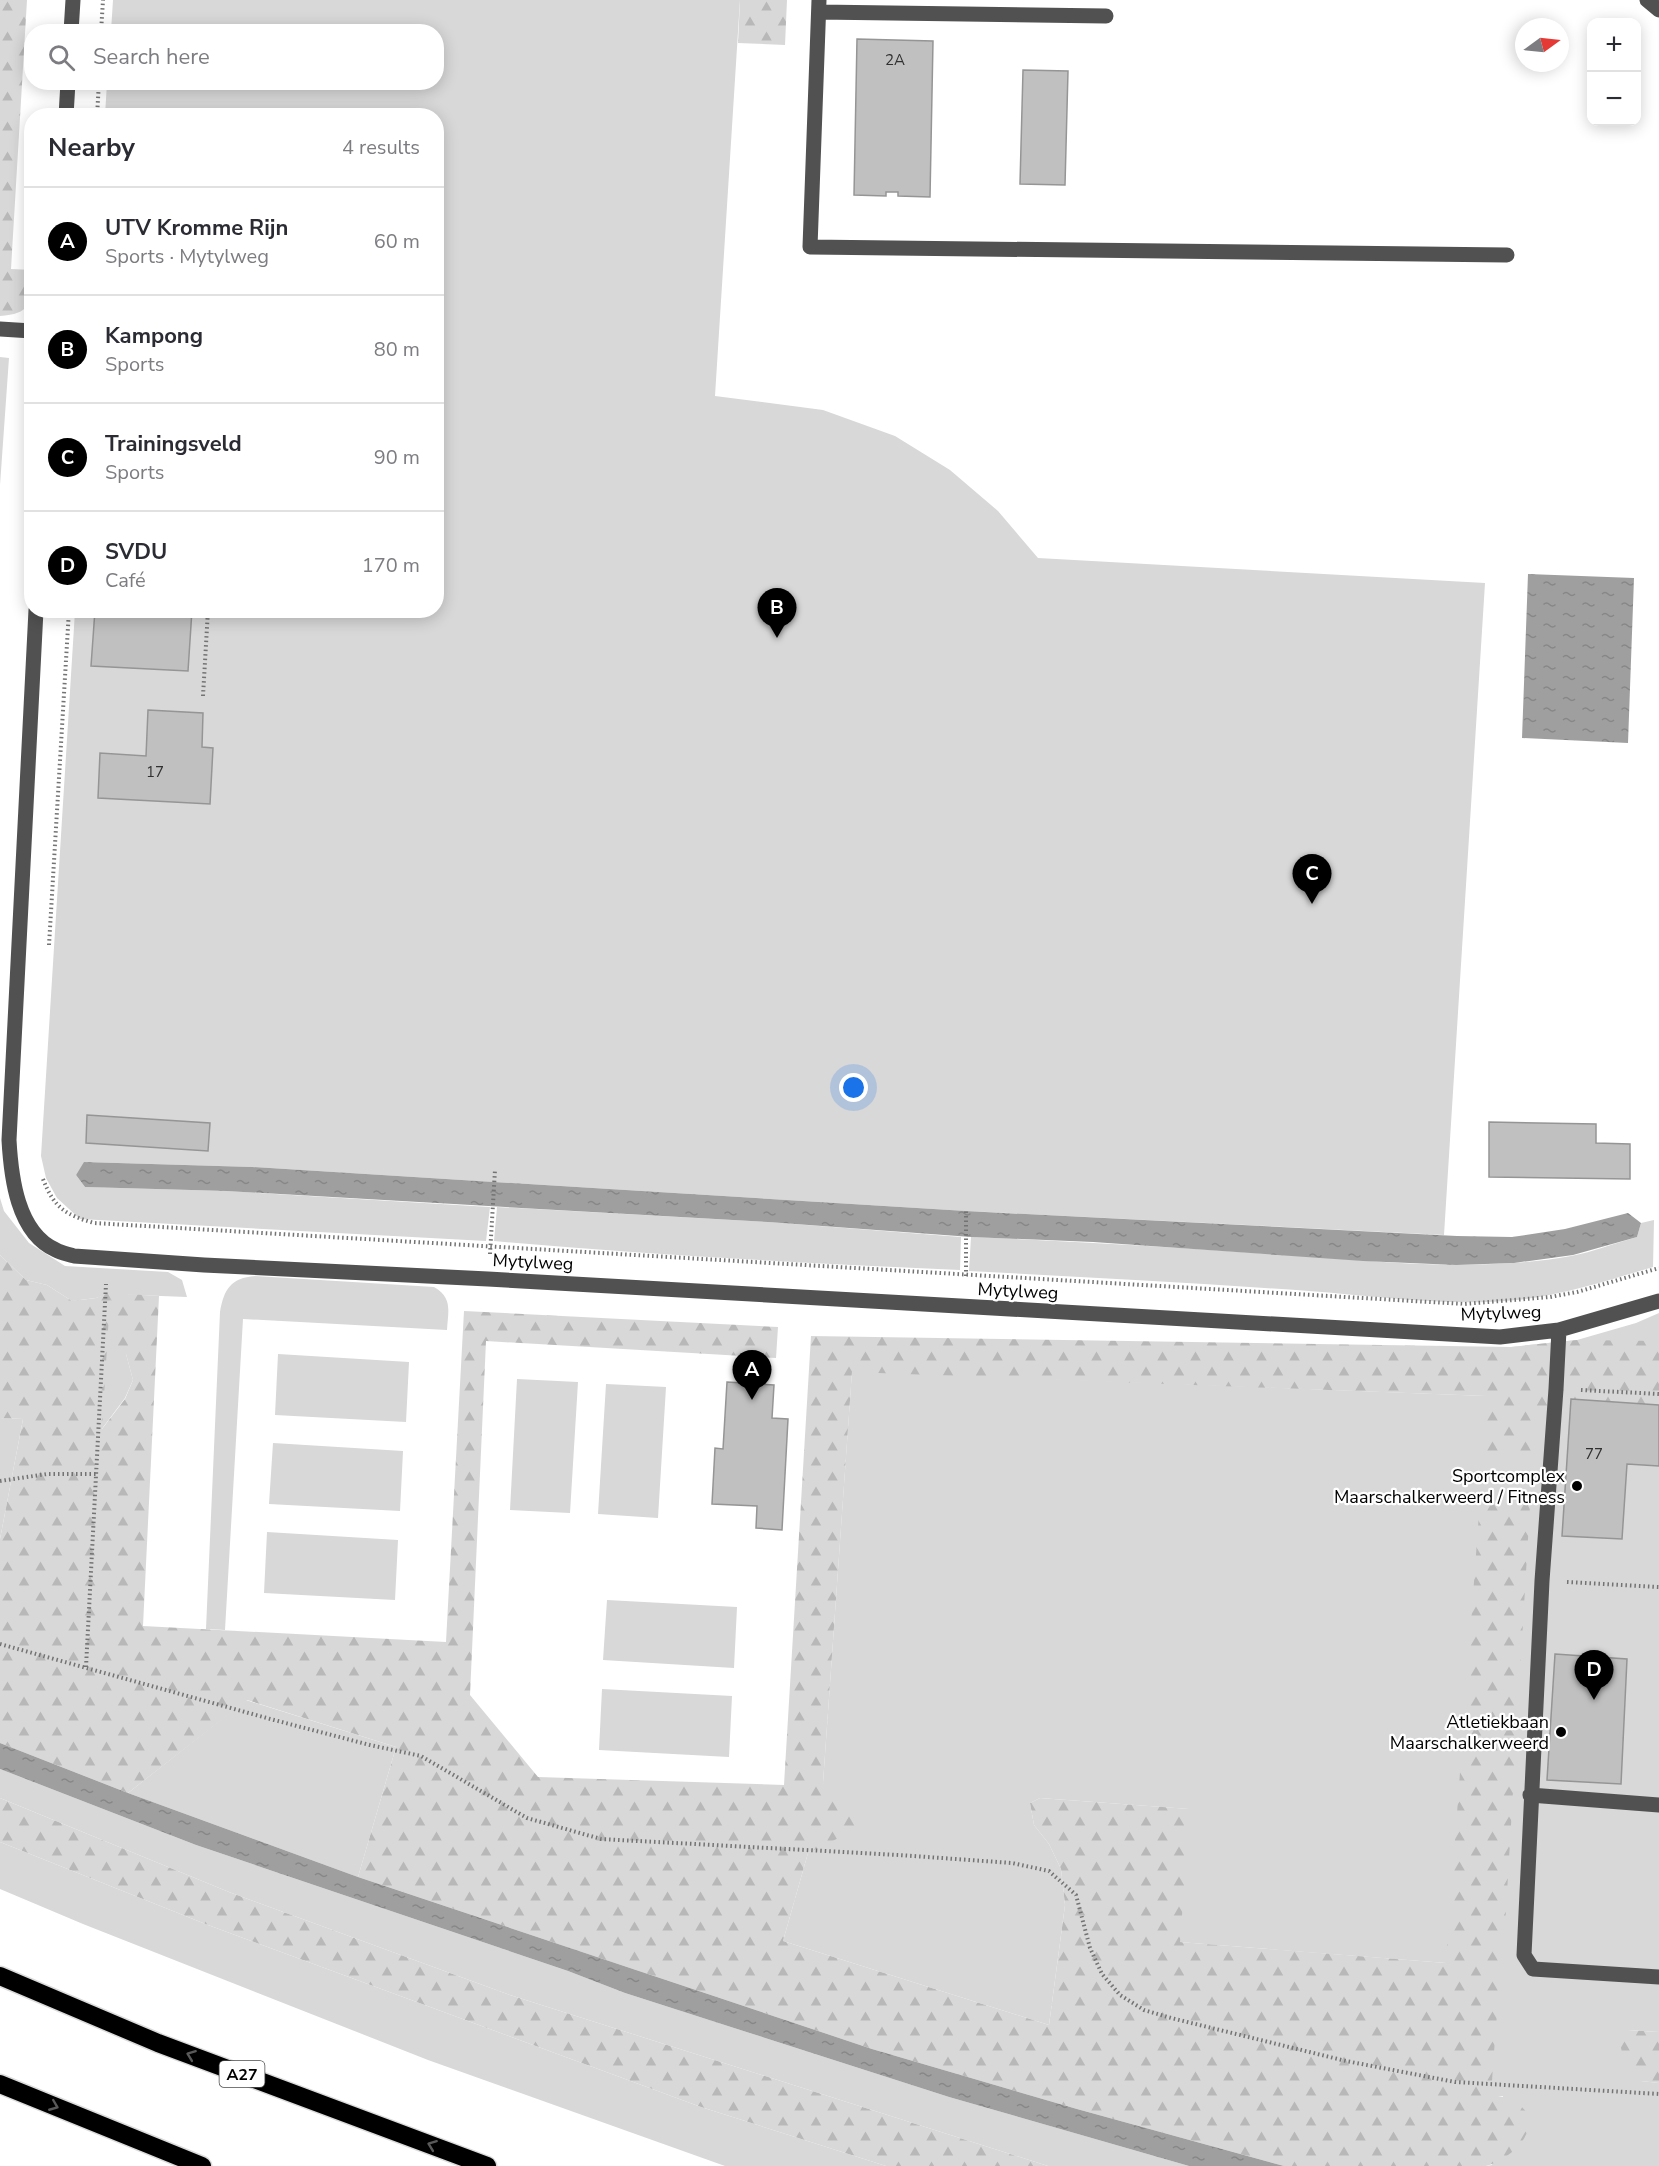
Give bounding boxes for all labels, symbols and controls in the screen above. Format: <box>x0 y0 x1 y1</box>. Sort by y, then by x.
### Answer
north arrow <box>1515 18 1569 72</box>
map controls <box>1587 18 1641 126</box>
button: + <box>1587 18 1641 72</box>
search box <box>24 24 444 90</box>
icon: search <box>45 41 78 74</box>
text: Search here <box>93 42 210 72</box>
house number: 2A <box>885 50 905 70</box>
button: − <box>1587 72 1641 126</box>
text: Nearby <box>48 130 135 165</box>
text: 4 results <box>342 134 420 161</box>
text: UTV Kromme Rijn <box>105 213 288 243</box>
text: A <box>60 228 75 255</box>
text: 60 m <box>374 228 420 255</box>
text: Sports · Mytylweg <box>105 243 269 270</box>
text: Kampong <box>105 321 203 351</box>
text: B <box>61 336 74 363</box>
text: 80 m <box>374 336 420 363</box>
text: Sports <box>105 351 164 378</box>
text: Trainingsveld <box>105 429 242 459</box>
text: C <box>61 444 74 471</box>
text: 90 m <box>374 444 420 471</box>
text: Sports <box>105 459 164 486</box>
text: SVDU <box>105 537 167 567</box>
text: D <box>60 552 75 579</box>
text: 170 m <box>362 552 420 579</box>
text: Café <box>105 567 146 594</box>
pin: B <box>758 588 796 638</box>
house number: 17 <box>146 762 164 782</box>
pin: C <box>1292 854 1332 904</box>
your location <box>839 1073 868 1102</box>
street label: Mytylweg <box>492 1248 574 1276</box>
street label: Mytylweg <box>977 1277 1059 1305</box>
street label: Mytylweg <box>1460 1300 1542 1326</box>
pin: A <box>732 1350 771 1400</box>
house number: 77 <box>1585 1444 1603 1464</box>
place label: Sportcomplex Maarschalkerweerd / Fitness <box>1334 1464 1566 1509</box>
marker: Sportcomplex Maarschalkerweerd / Fitness <box>1570 1479 1584 1493</box>
pin: D <box>1574 1650 1614 1700</box>
place label: Atletiekbaan Maarschalkerweerd <box>1390 1710 1549 1755</box>
marker: Atletiekbaan Maarschalkerweerd <box>1554 1725 1568 1739</box>
one-way arrow <box>186 2050 197 2062</box>
road number: A27 <box>220 2061 264 2087</box>
one-way arrow <box>48 2099 59 2111</box>
one-way arrow <box>427 2140 438 2153</box>

